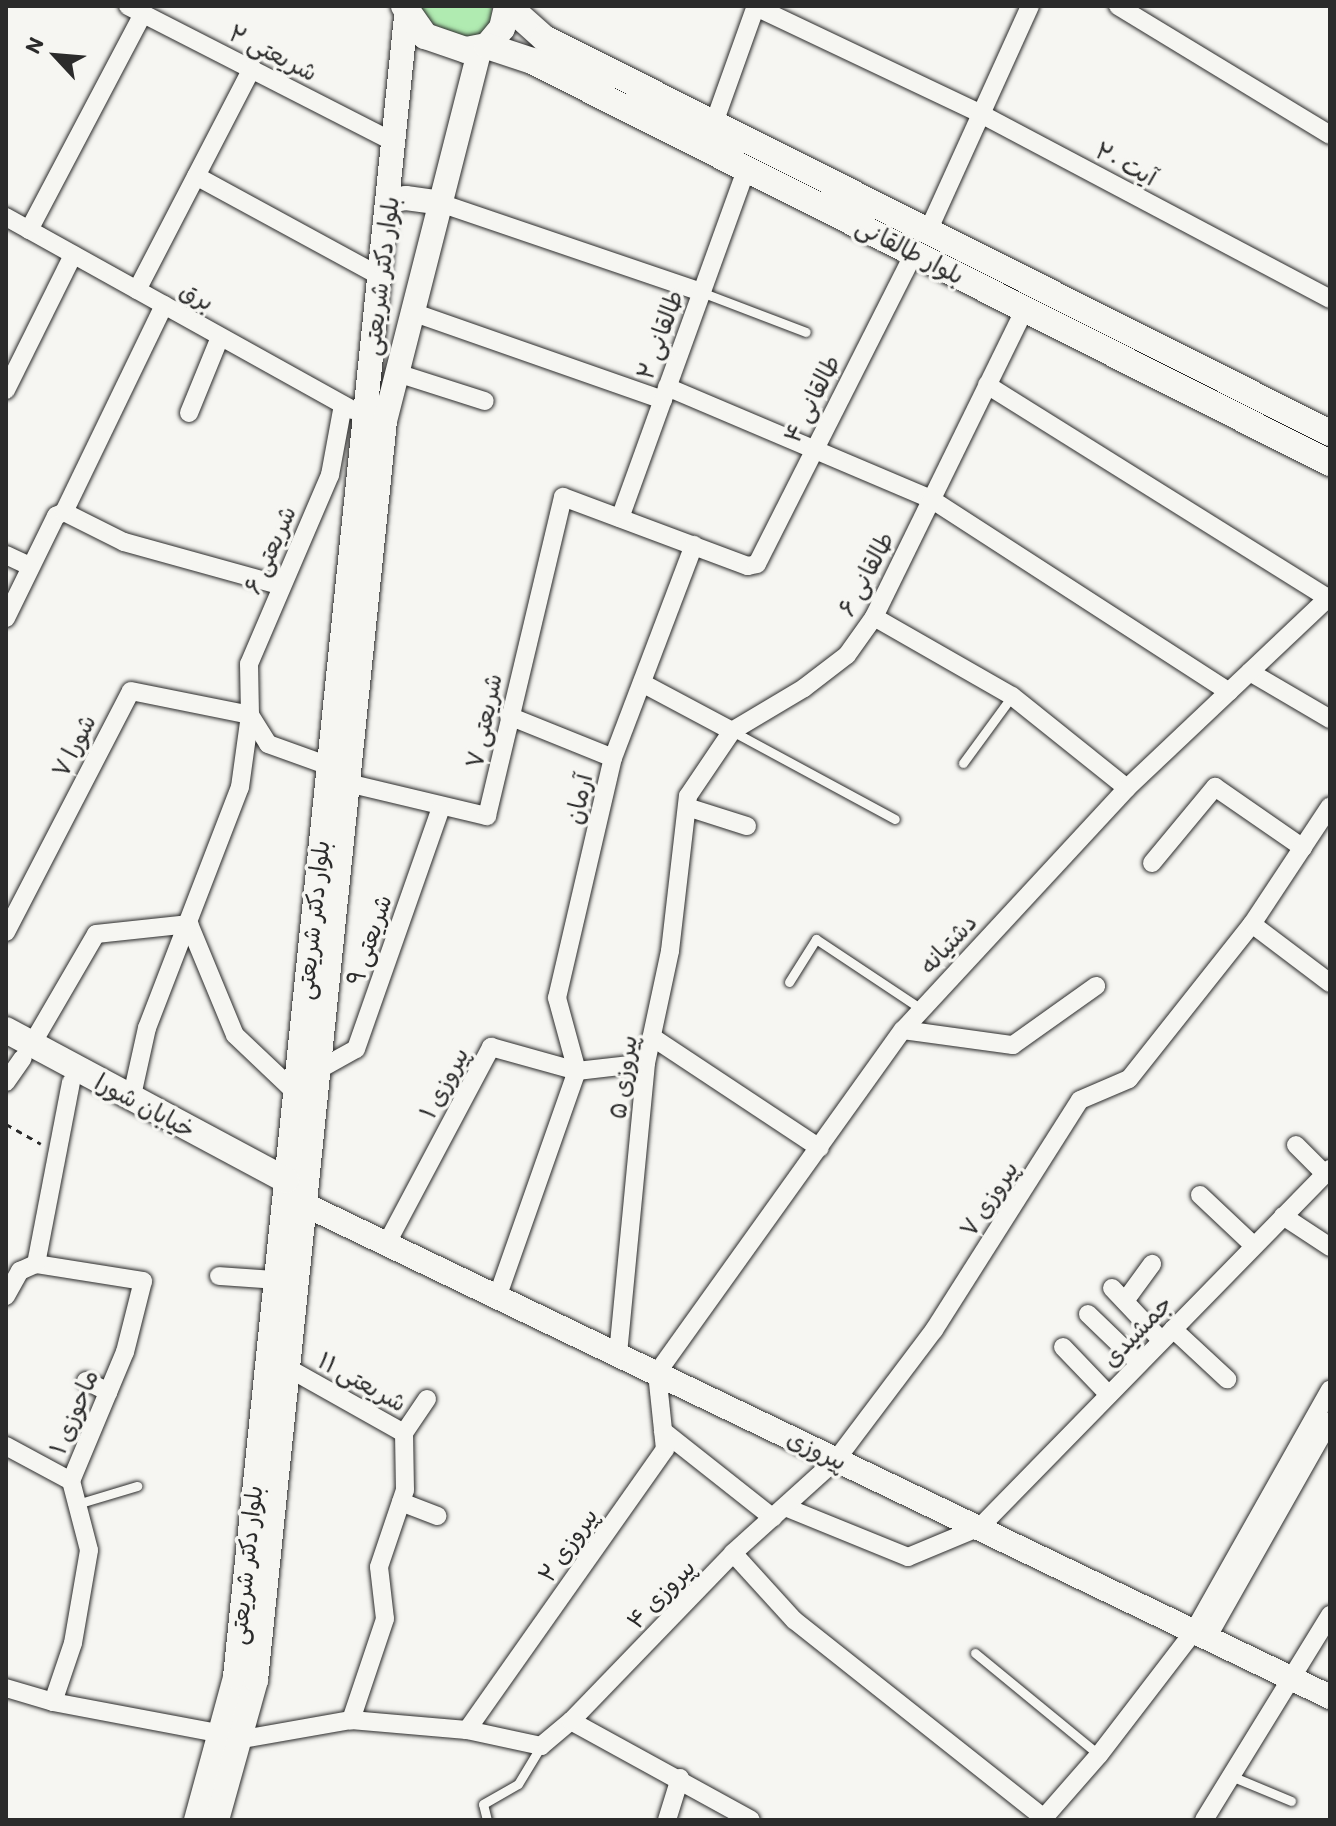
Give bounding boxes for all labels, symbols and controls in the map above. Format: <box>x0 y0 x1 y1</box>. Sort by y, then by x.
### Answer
north arrow <box>16 16 96 96</box>
street label: شریعتی ۲ <box>224 19 322 87</box>
text: N <box>19 33 49 58</box>
street label: آیت ۲۰ <box>1090 136 1162 192</box>
street label: بلوار دکتر شریعتی <box>357 195 405 357</box>
street label: بلوار طالقانی <box>851 212 969 290</box>
street label: برق <box>175 275 219 317</box>
street label: طالقانی ۲ <box>631 286 689 384</box>
street label: طالقانی ۴ <box>778 350 846 448</box>
street label: شریعتی ۶ <box>238 501 302 599</box>
street label: طالقانی ۶ <box>832 527 900 621</box>
street label: شریعتی ۷ <box>460 671 508 771</box>
street label: شورا ۷ <box>46 710 102 782</box>
street label: آرمان <box>559 771 599 827</box>
street label: بلوار دکتر شریعتی <box>290 839 336 1001</box>
street label: شریعتی ۹ <box>340 891 398 989</box>
street label: دشتیانه <box>913 908 983 980</box>
street label: پیروزی ۵ <box>603 1033 643 1121</box>
street label: پیروزی ۱ <box>413 1042 475 1124</box>
street label: خیابان شورا <box>90 1068 200 1144</box>
street label: پیروزی ۷ <box>954 1156 1024 1242</box>
street label: جمشیدی <box>1096 1289 1178 1373</box>
street label: شریعتی ۱۱ <box>313 1346 411 1418</box>
street label: ماحوزی ۱ <box>43 1365 105 1459</box>
street label: پیروزی <box>783 1423 851 1477</box>
street label: بلوار دکتر شریعتی <box>223 1484 269 1646</box>
street label: پیروزی ۲ <box>532 1502 604 1588</box>
street label: پیروزی ۴ <box>621 1553 701 1635</box>

